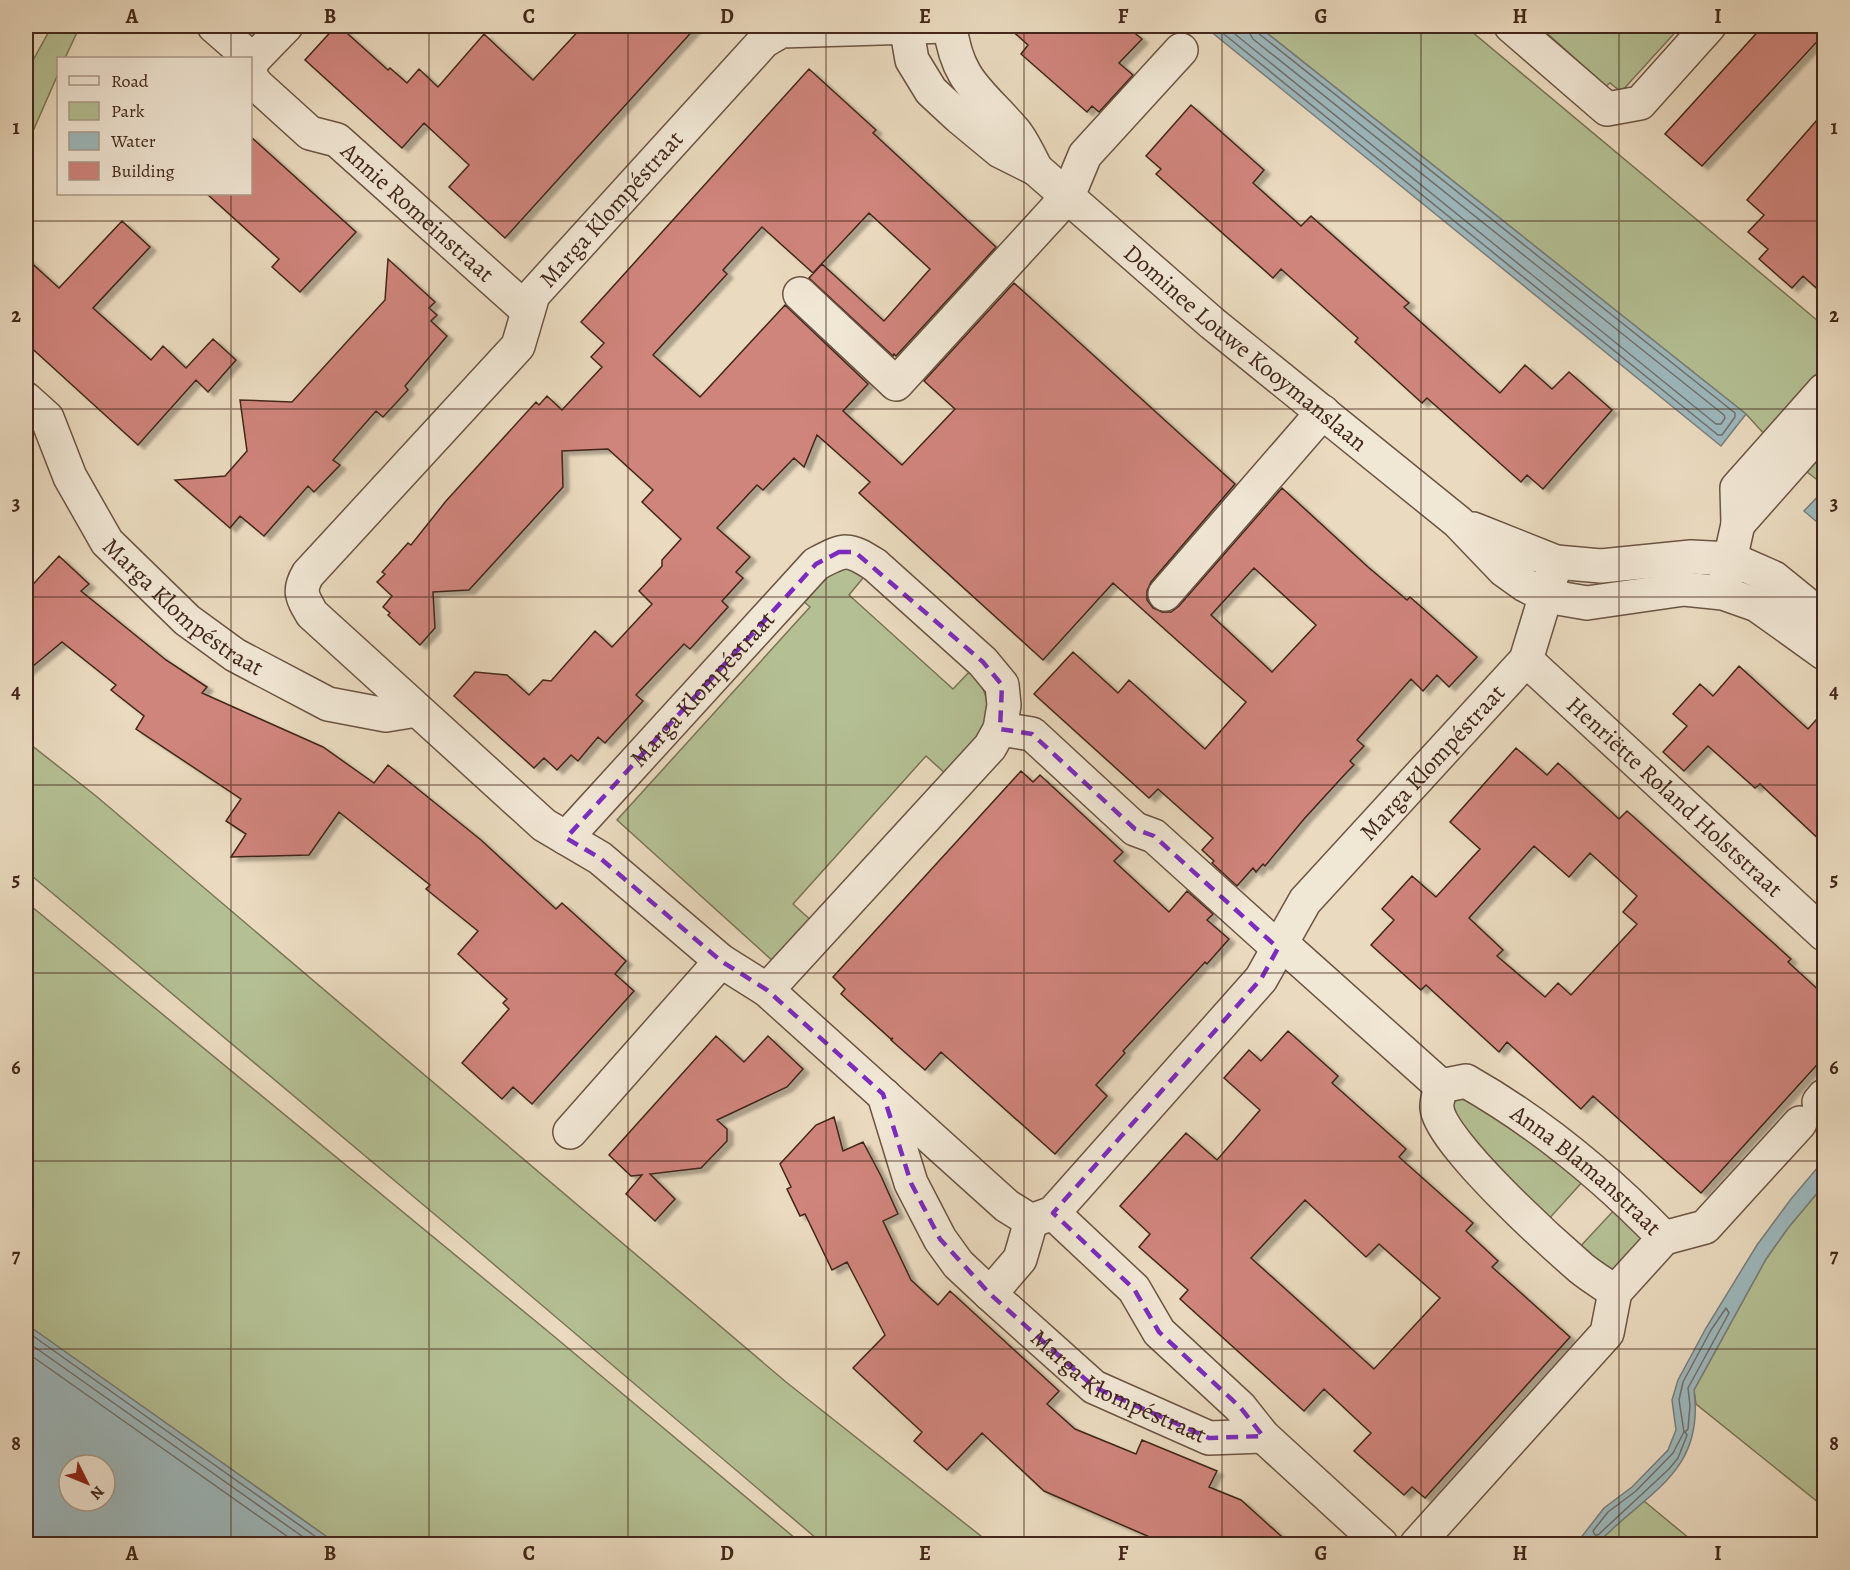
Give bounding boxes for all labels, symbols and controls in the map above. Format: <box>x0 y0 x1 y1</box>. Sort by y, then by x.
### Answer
text: A <box>125 3 139 30</box>
text: B <box>324 3 336 30</box>
text: C <box>523 3 535 30</box>
text: D <box>720 3 734 30</box>
text: E <box>919 3 931 30</box>
text: F <box>1118 3 1129 30</box>
text: G <box>1314 3 1328 30</box>
text: H <box>1513 3 1528 30</box>
text: I <box>1714 3 1722 30</box>
legend <box>57 57 252 195</box>
text: Road <box>111 69 149 93</box>
text: Park <box>111 99 145 123</box>
text: 1 <box>12 114 20 141</box>
text: 1 <box>1830 114 1838 141</box>
street label: Marga Klompéstraat <box>532 123 690 294</box>
text: Water <box>110 129 156 153</box>
street label: Annie Romeinstraat <box>333 134 501 289</box>
text: Building <box>111 159 175 183</box>
street label: Dominee Louwe Kooymanslaan <box>1117 237 1374 458</box>
text: 2 <box>11 302 21 329</box>
text: 2 <box>1829 302 1839 329</box>
text: 3 <box>12 490 20 517</box>
text: 3 <box>1830 490 1838 517</box>
street label: Marga Klompéstraat <box>96 530 269 683</box>
street label: Marga Klompéstraat <box>622 604 782 774</box>
street label: Marga Klompéstraat <box>1352 677 1512 847</box>
text: 4 <box>11 678 21 705</box>
text: 4 <box>1829 678 1839 705</box>
street label: Henriëtte Roland Holststraat <box>1560 689 1790 904</box>
text: 5 <box>12 866 20 893</box>
text: 5 <box>1830 866 1838 893</box>
text: 6 <box>11 1054 21 1081</box>
text: 6 <box>1829 1054 1839 1081</box>
street label: Anna Blamanstraat <box>1504 1097 1669 1243</box>
text: 7 <box>12 1242 21 1269</box>
text: 7 <box>1830 1242 1839 1269</box>
street label: Marga Klompéstraat <box>1024 1322 1211 1451</box>
text: 8 <box>11 1430 21 1457</box>
text: 8 <box>1829 1430 1839 1457</box>
north arrow <box>57 1453 117 1513</box>
text: N <box>85 1481 109 1505</box>
text: A <box>125 1540 139 1567</box>
text: B <box>324 1540 336 1567</box>
text: C <box>523 1540 535 1567</box>
text: D <box>720 1540 734 1567</box>
text: E <box>919 1540 931 1567</box>
text: F <box>1118 1540 1129 1567</box>
text: G <box>1314 1540 1328 1567</box>
text: H <box>1513 1540 1528 1567</box>
text: I <box>1714 1540 1722 1567</box>

